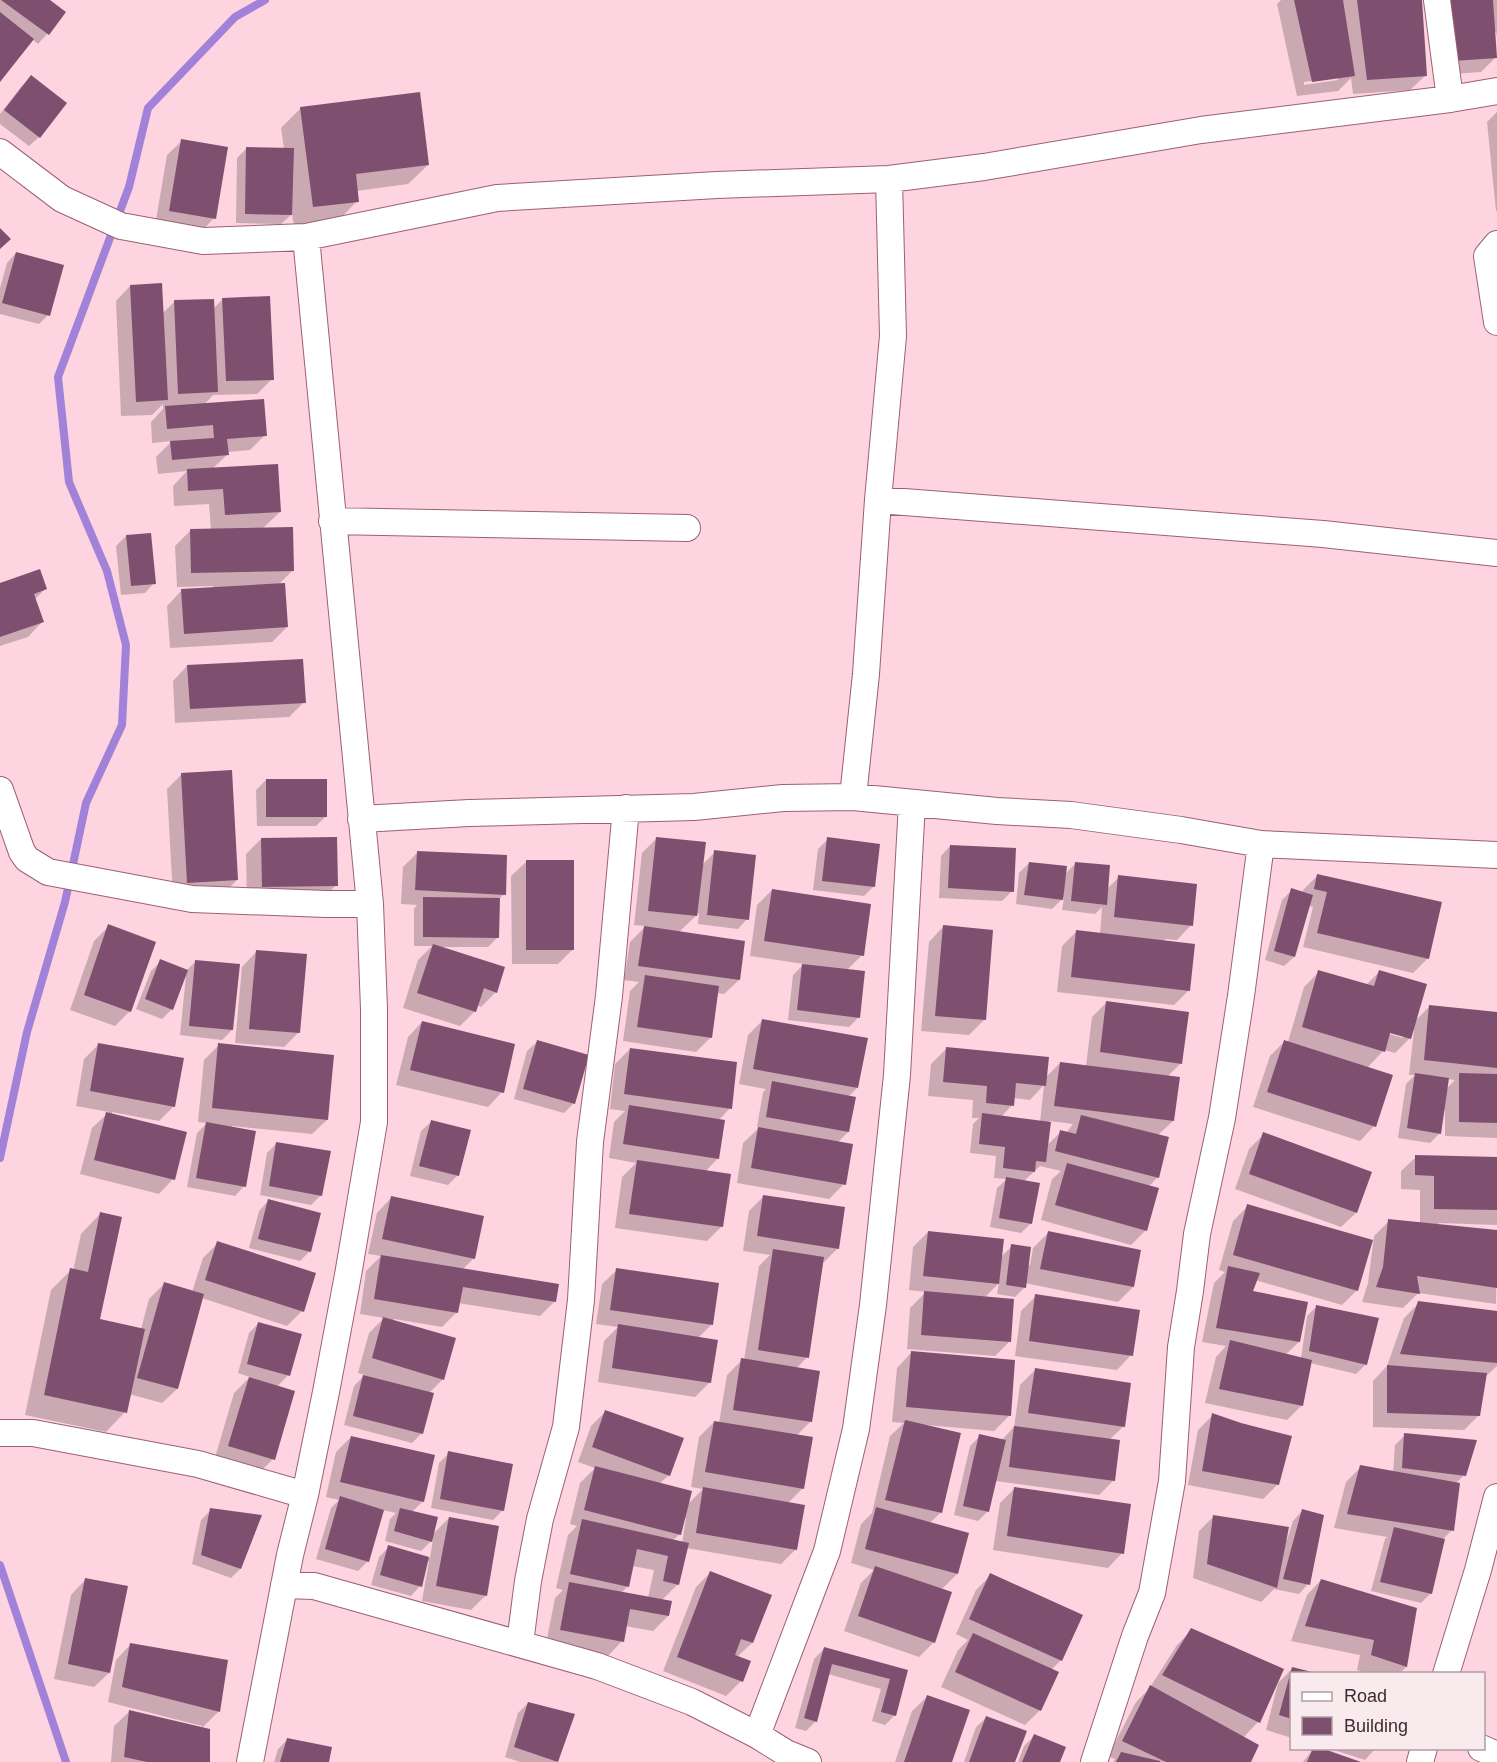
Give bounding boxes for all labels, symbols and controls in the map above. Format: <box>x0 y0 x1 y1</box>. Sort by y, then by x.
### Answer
legend <box>1290 1672 1485 1750</box>
text: Road <box>1344 1686 1387 1706</box>
text: Building <box>1344 1716 1408 1736</box>

